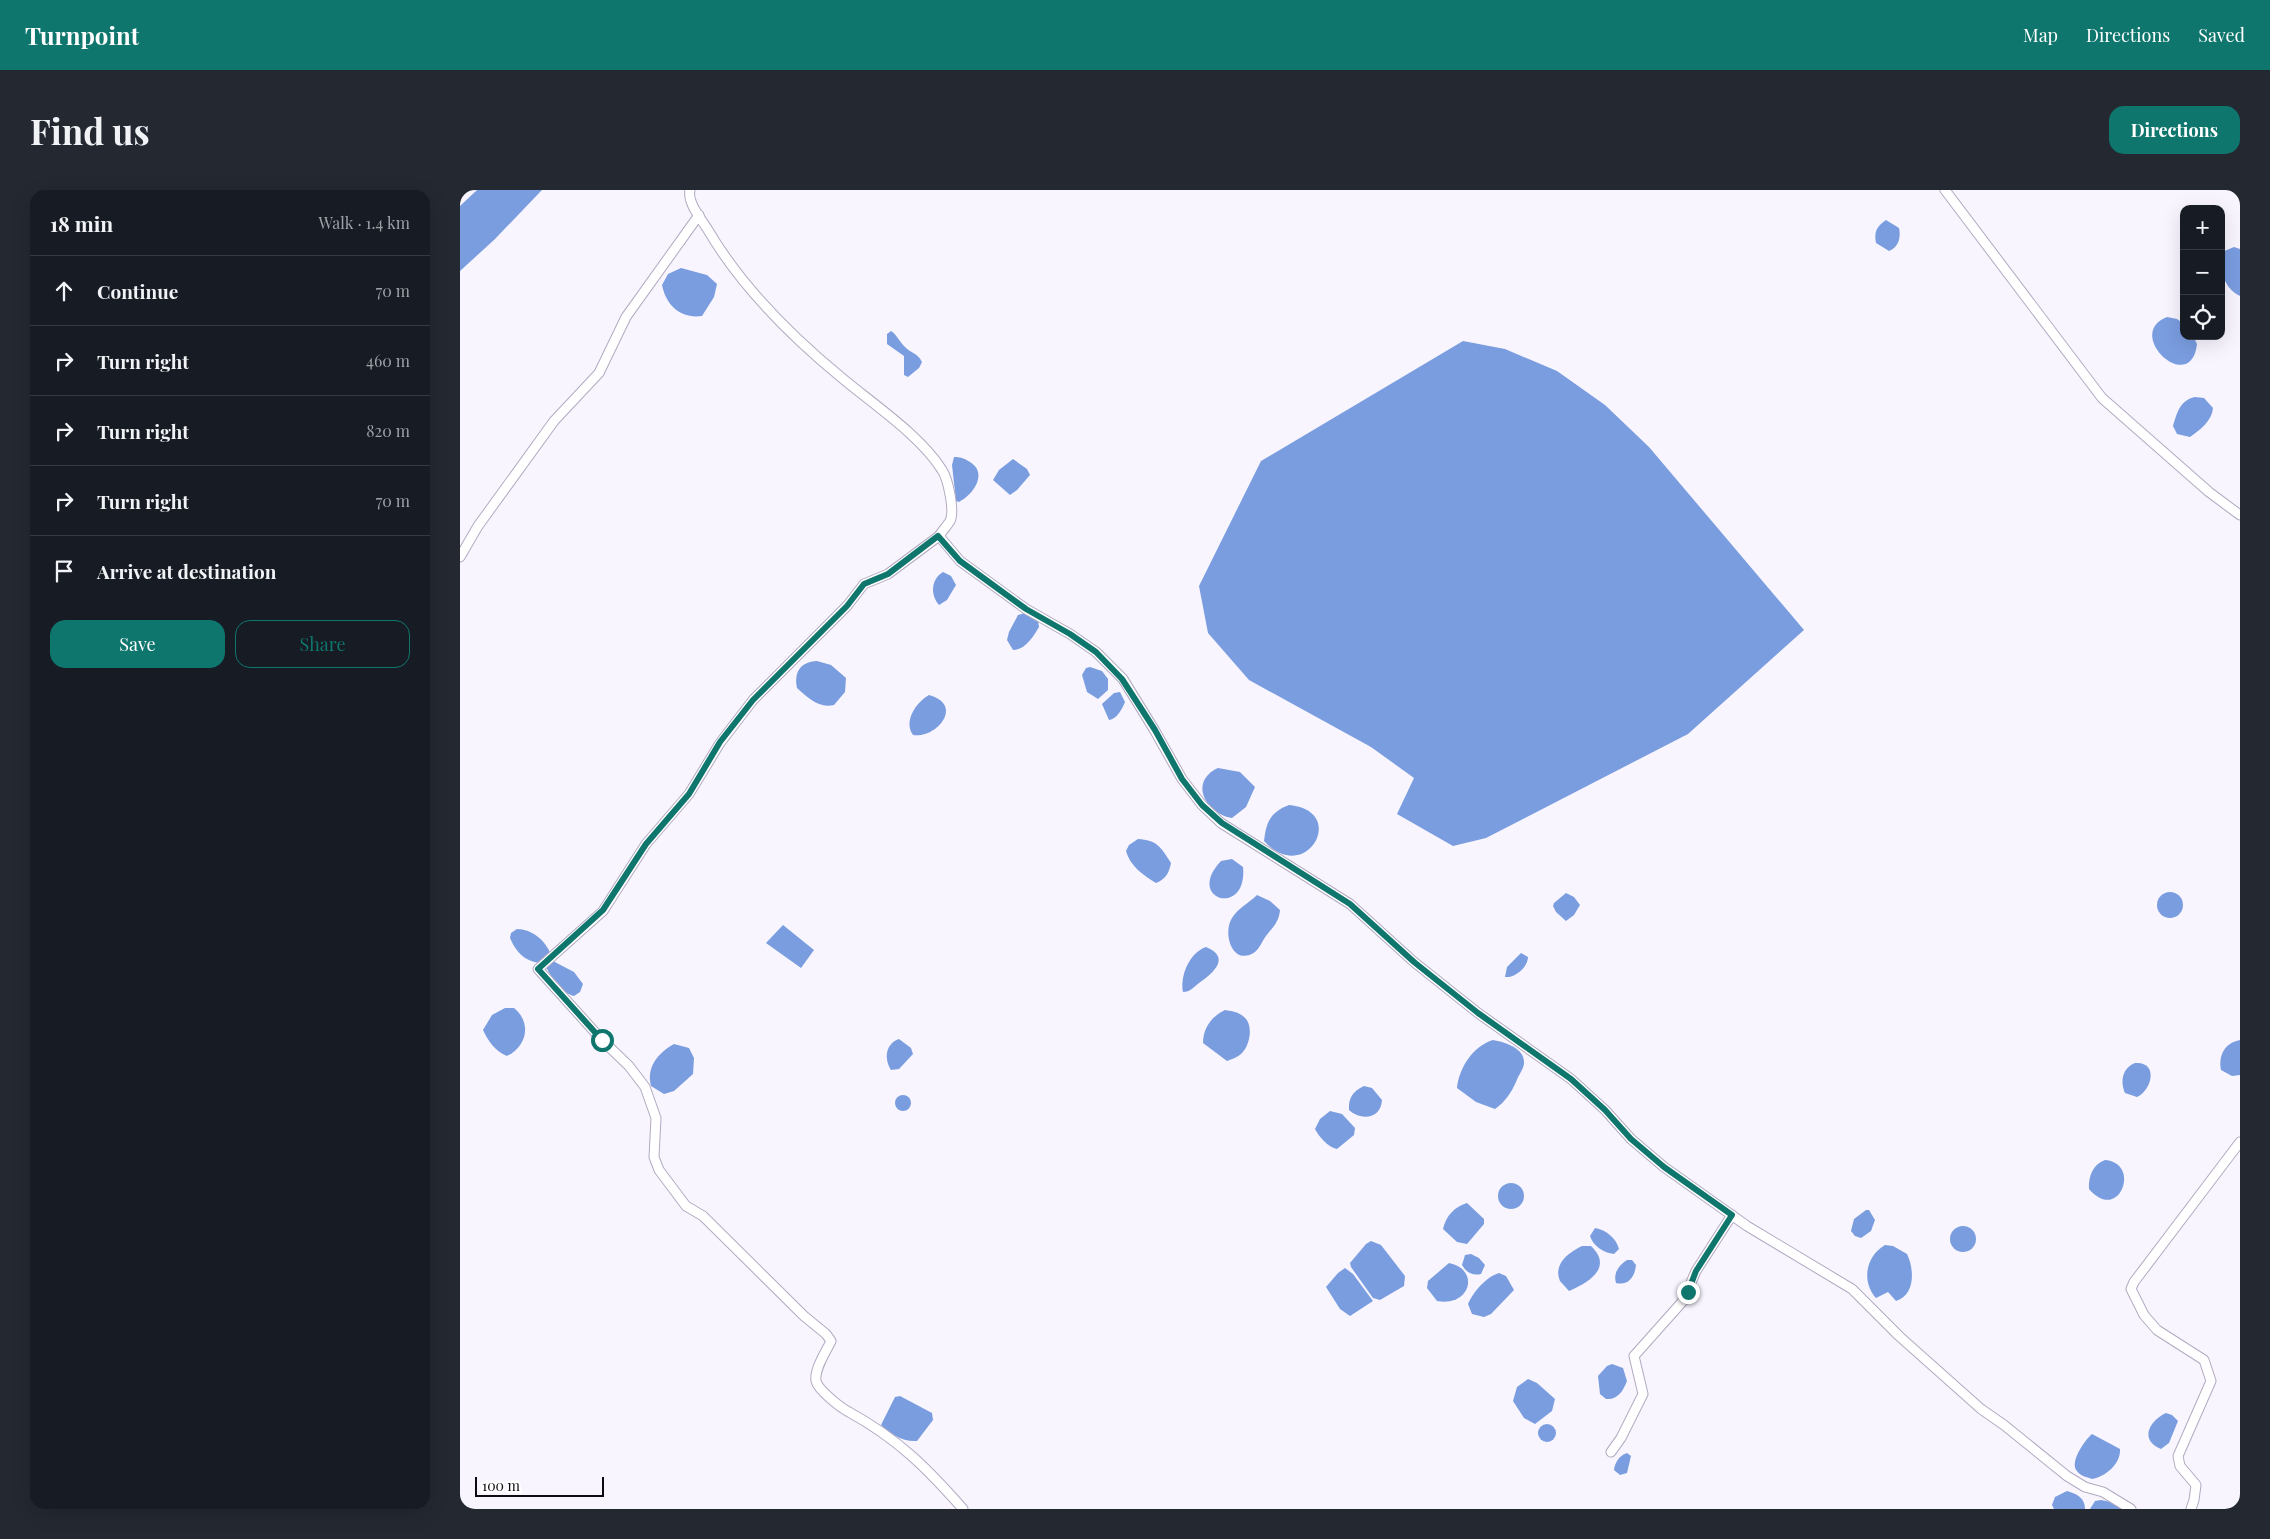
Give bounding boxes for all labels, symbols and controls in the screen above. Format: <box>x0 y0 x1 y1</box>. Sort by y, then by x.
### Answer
text: Turnpoint <box>25 19 139 51</box>
text: Map <box>2023 23 2058 47</box>
text: Directions <box>2086 23 2170 47</box>
text: Saved <box>2198 23 2245 47</box>
button: Directions <box>2109 106 2240 154</box>
text: Find us <box>30 107 150 154</box>
map controls <box>2180 205 2225 340</box>
button: + <box>2180 205 2225 250</box>
text: 18 min <box>50 209 113 237</box>
text: Walk · 1.4 km <box>319 212 410 233</box>
button: − <box>2180 250 2225 295</box>
icon: ahead <box>50 277 78 305</box>
text: Continue <box>97 278 178 304</box>
text: 70 m <box>376 280 410 301</box>
button: locate <box>2180 295 2225 340</box>
icon: right <box>50 347 78 375</box>
text: Turn right <box>97 348 189 374</box>
text: 460 m <box>366 350 410 371</box>
icon: right <box>50 417 78 445</box>
text: Turn right <box>97 418 189 444</box>
text: 820 m <box>366 420 410 441</box>
icon: right <box>50 487 78 515</box>
text: Turn right <box>97 488 189 514</box>
text: 70 m <box>376 490 410 511</box>
icon: arrive <box>50 557 78 585</box>
text: Arrive at destination <box>97 558 277 584</box>
button: Save <box>50 620 225 668</box>
button: Share <box>235 620 410 668</box>
route start <box>591 1029 614 1052</box>
route end <box>1677 1281 1700 1304</box>
scale bar <box>475 1474 604 1497</box>
text: 100 m <box>482 1476 520 1495</box>

